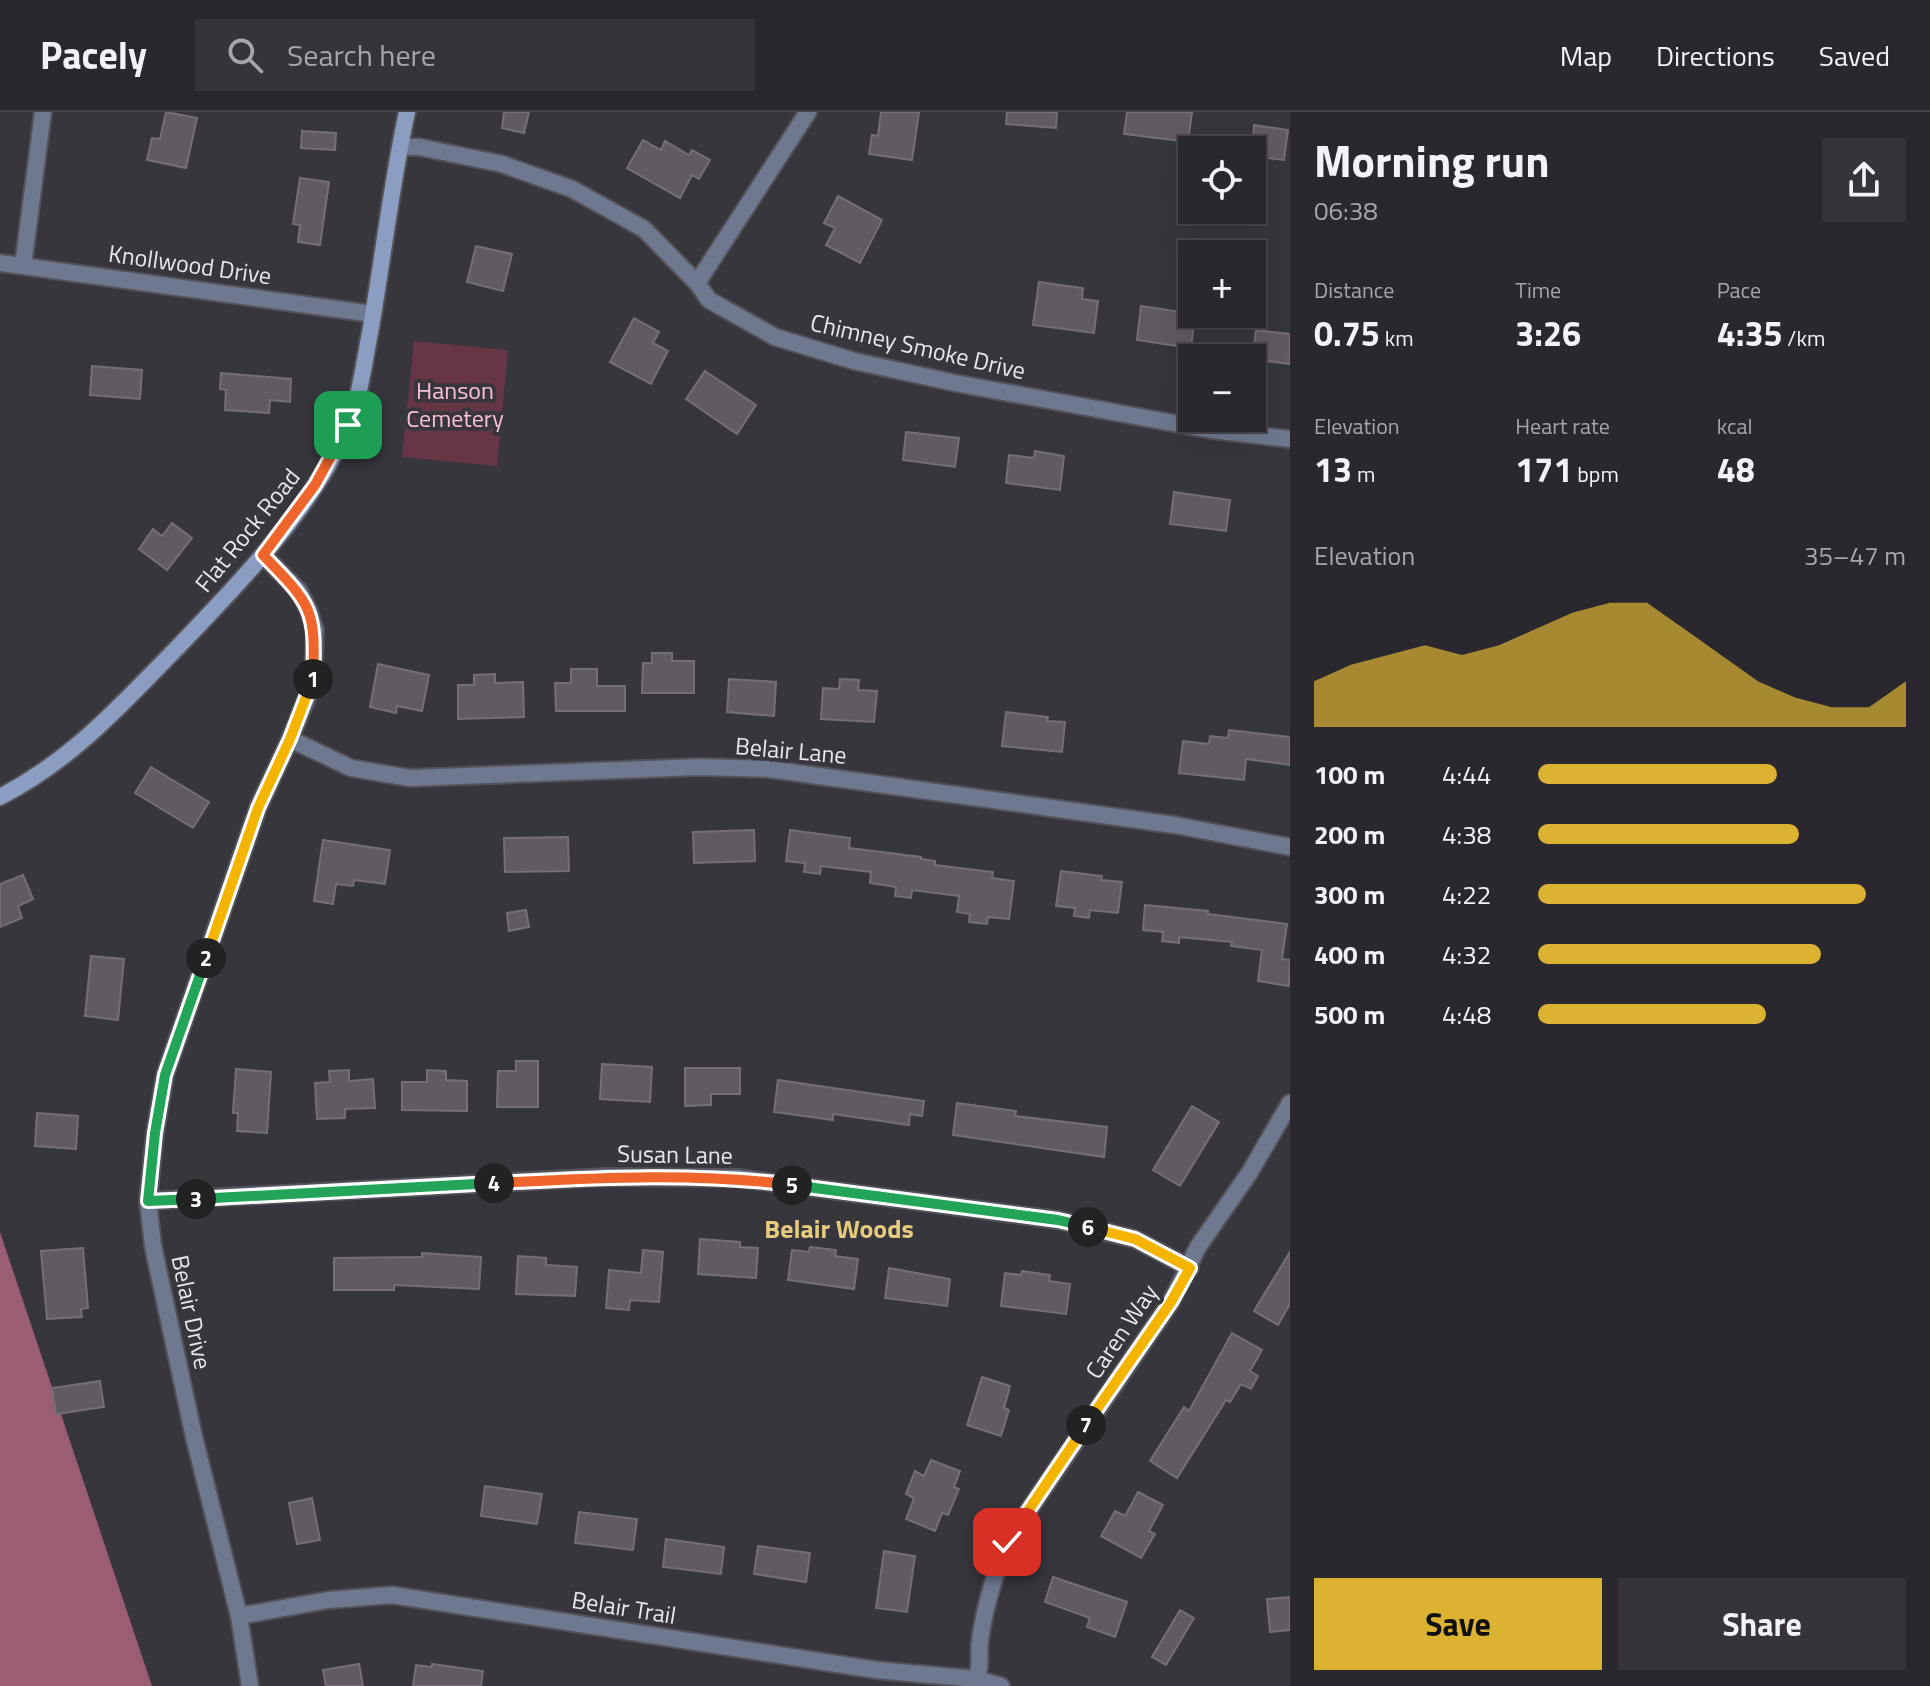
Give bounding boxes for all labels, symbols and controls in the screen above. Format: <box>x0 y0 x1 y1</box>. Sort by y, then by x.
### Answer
search box <box>195 19 755 91</box>
text: Pacely <box>40 26 147 84</box>
text: Search here <box>287 32 436 78</box>
icon: search <box>223 33 267 77</box>
text: Map <box>1560 34 1612 77</box>
text: Directions <box>1656 34 1775 77</box>
text: Saved <box>1819 34 1890 77</box>
text: Morning run <box>1314 127 1550 194</box>
map controls <box>1178 136 1266 432</box>
button: locate <box>1178 136 1266 224</box>
button: share <box>1822 138 1906 222</box>
text: 06:38 <box>1314 191 1378 230</box>
street label: Knollwood Drive <box>106 235 274 293</box>
button: + <box>1178 240 1266 328</box>
text: Distance <box>1314 273 1394 307</box>
text: Time <box>1515 273 1561 307</box>
text: Pace <box>1717 273 1761 307</box>
street label: Chimney Smoke Drive <box>807 304 1029 388</box>
text: 0.75 <box>1314 307 1380 359</box>
text: 3:26 <box>1515 307 1581 359</box>
text: 4:35 <box>1717 307 1782 359</box>
text: km <box>1380 321 1414 355</box>
text: /km <box>1782 321 1825 355</box>
button: − <box>1178 344 1266 432</box>
park label: Hanson Cemetery <box>406 372 504 436</box>
pin <box>314 391 382 459</box>
icon: arrive <box>326 403 370 447</box>
text: Elevation <box>1314 409 1400 443</box>
text: Heart rate <box>1515 409 1610 443</box>
text: kcal <box>1717 409 1753 443</box>
text: 13 <box>1314 443 1352 495</box>
text: 171 <box>1515 443 1572 495</box>
text: 48 <box>1717 443 1755 495</box>
text: m <box>1352 457 1375 491</box>
text: bpm <box>1572 457 1619 491</box>
street label: Flat Rock Road <box>186 460 308 600</box>
text: Elevation <box>1314 536 1415 575</box>
text: 35–47 m <box>1804 536 1906 575</box>
pin: 1 <box>293 659 333 699</box>
text: 1 <box>307 662 319 696</box>
street label: Belair Lane <box>734 727 848 773</box>
text: 100 m <box>1314 755 1385 794</box>
text: 4:44 <box>1442 755 1491 794</box>
text: 200 m <box>1314 815 1385 854</box>
text: 4:38 <box>1442 815 1491 854</box>
text: 300 m <box>1314 875 1385 914</box>
text: 4:22 <box>1442 875 1491 914</box>
text: 400 m <box>1314 935 1385 974</box>
text: 4:32 <box>1442 935 1491 974</box>
pin: 2 <box>186 938 226 978</box>
text: 2 <box>200 941 212 975</box>
text: 500 m <box>1314 995 1385 1034</box>
text: 4:48 <box>1442 995 1491 1034</box>
street label: Susan Lane <box>617 1135 733 1173</box>
pin: 4 <box>474 1163 514 1203</box>
pin: 5 <box>772 1165 812 1205</box>
text: 4 <box>488 1166 500 1200</box>
text: 5 <box>786 1168 798 1202</box>
pin: 3 <box>176 1179 216 1219</box>
text: 3 <box>190 1182 202 1216</box>
pin: 6 <box>1068 1207 1108 1247</box>
district label: Belair Woods <box>764 1209 914 1248</box>
text: 6 <box>1082 1210 1094 1244</box>
street label: Belair Drive <box>162 1252 222 1372</box>
street label: Caren Way <box>1076 1276 1166 1386</box>
pin: 7 <box>1066 1405 1106 1445</box>
text: 7 <box>1080 1408 1092 1442</box>
pin <box>973 1508 1041 1576</box>
icon: check <box>985 1520 1029 1564</box>
button: Save <box>1314 1578 1602 1670</box>
button: Share <box>1618 1578 1906 1670</box>
street label: Belair Trail <box>569 1581 679 1633</box>

